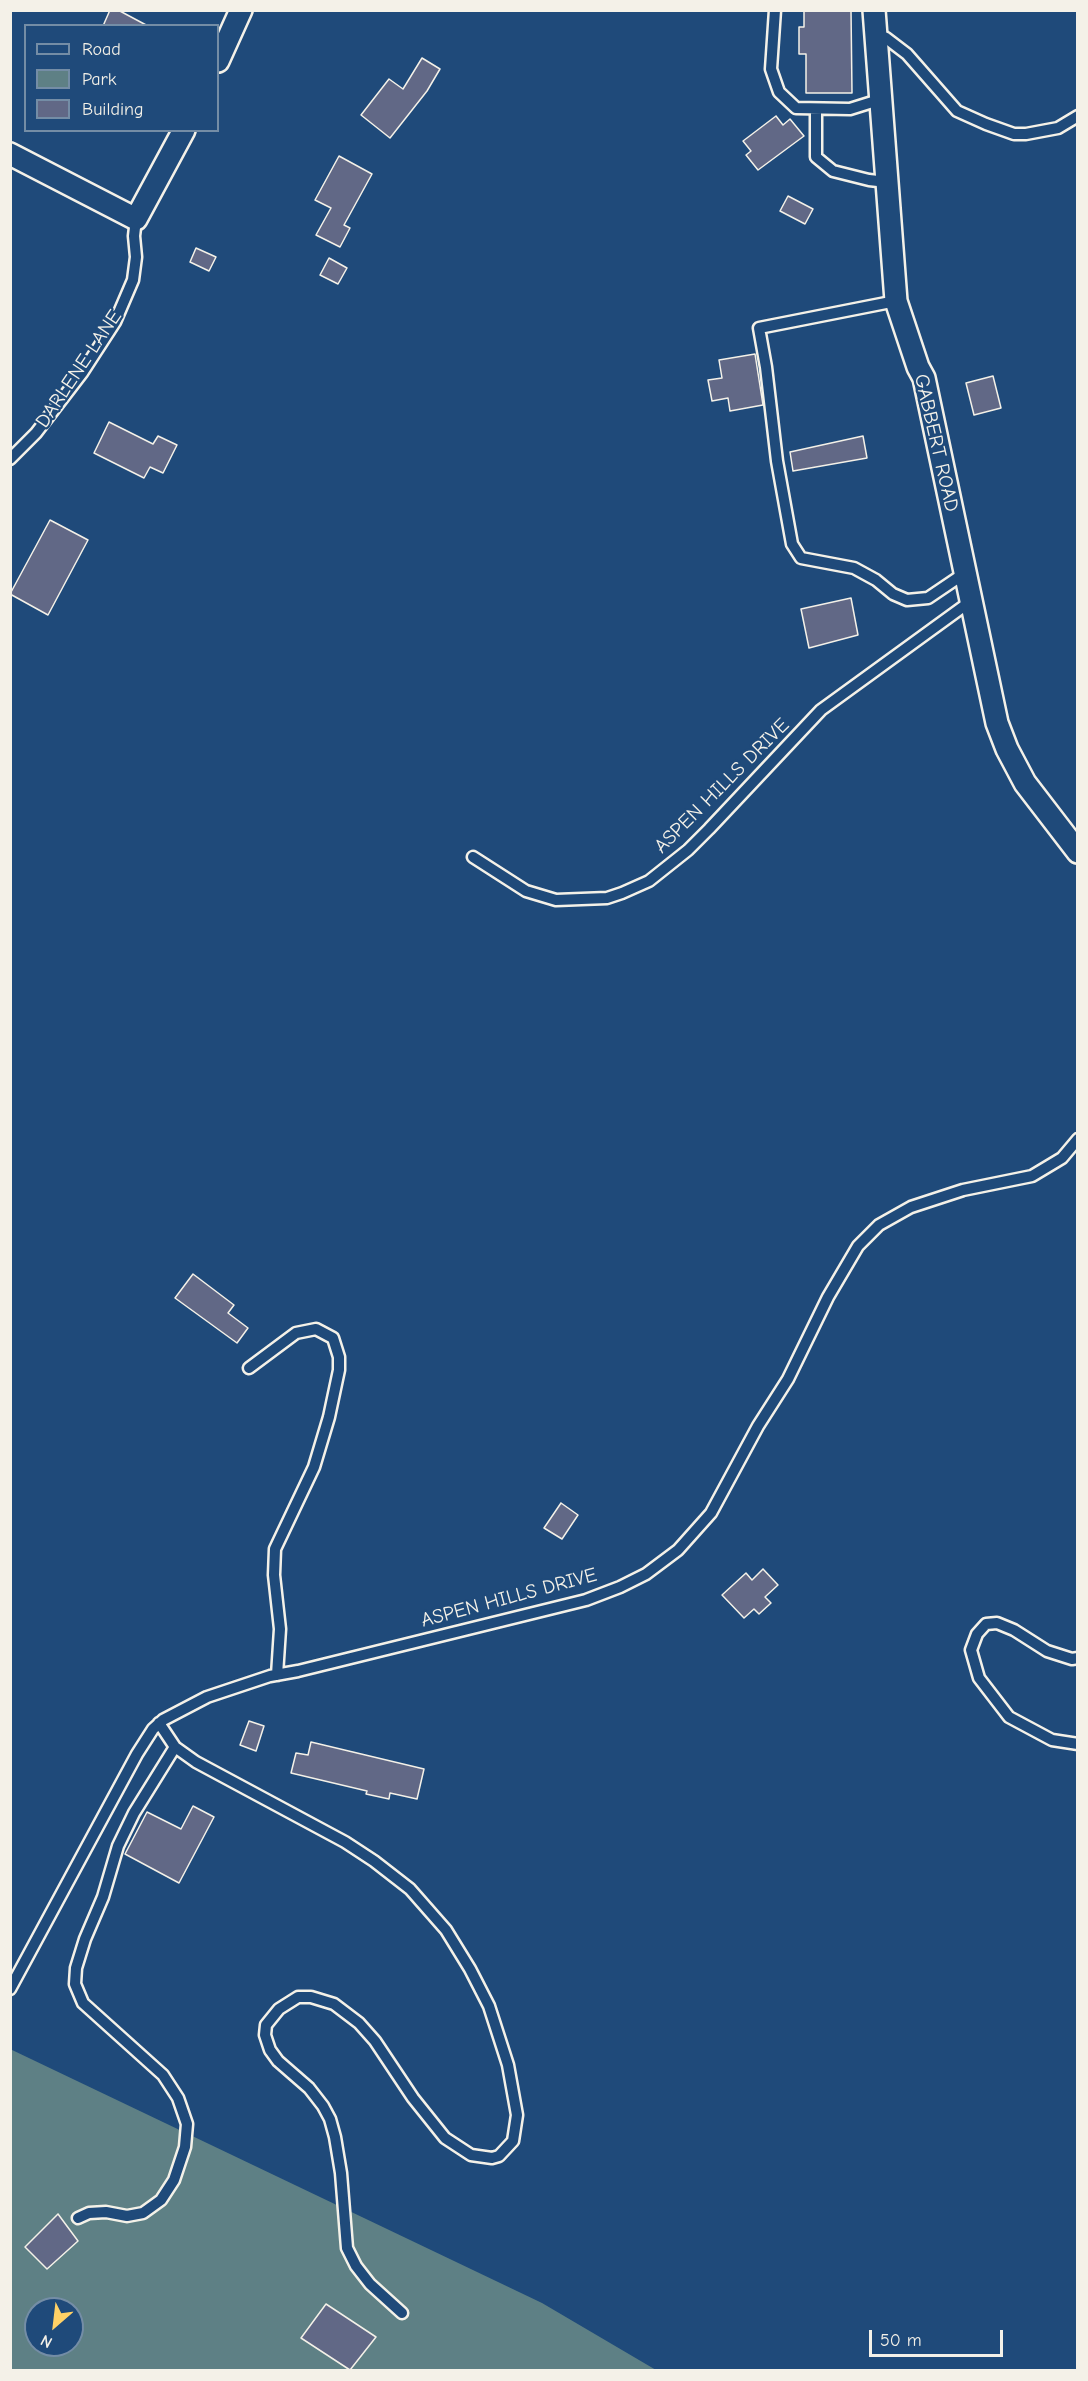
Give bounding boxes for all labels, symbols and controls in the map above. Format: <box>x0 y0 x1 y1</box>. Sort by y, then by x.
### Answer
legend <box>24 24 219 132</box>
text: Road <box>82 39 121 60</box>
text: Park <box>82 69 116 90</box>
text: Building <box>82 99 144 120</box>
street label: DARLENE LANE <box>31 306 127 432</box>
street label: GABBERT ROAD <box>908 372 964 514</box>
street label: ASPEN HILLS DRIVE <box>650 714 794 858</box>
street label: ASPEN HILLS DRIVE <box>419 1563 599 1633</box>
north arrow <box>24 2297 84 2357</box>
scale bar <box>872 2318 1006 2356</box>
text: 50 m <box>880 2330 922 2351</box>
text: N <box>38 2331 55 2352</box>

